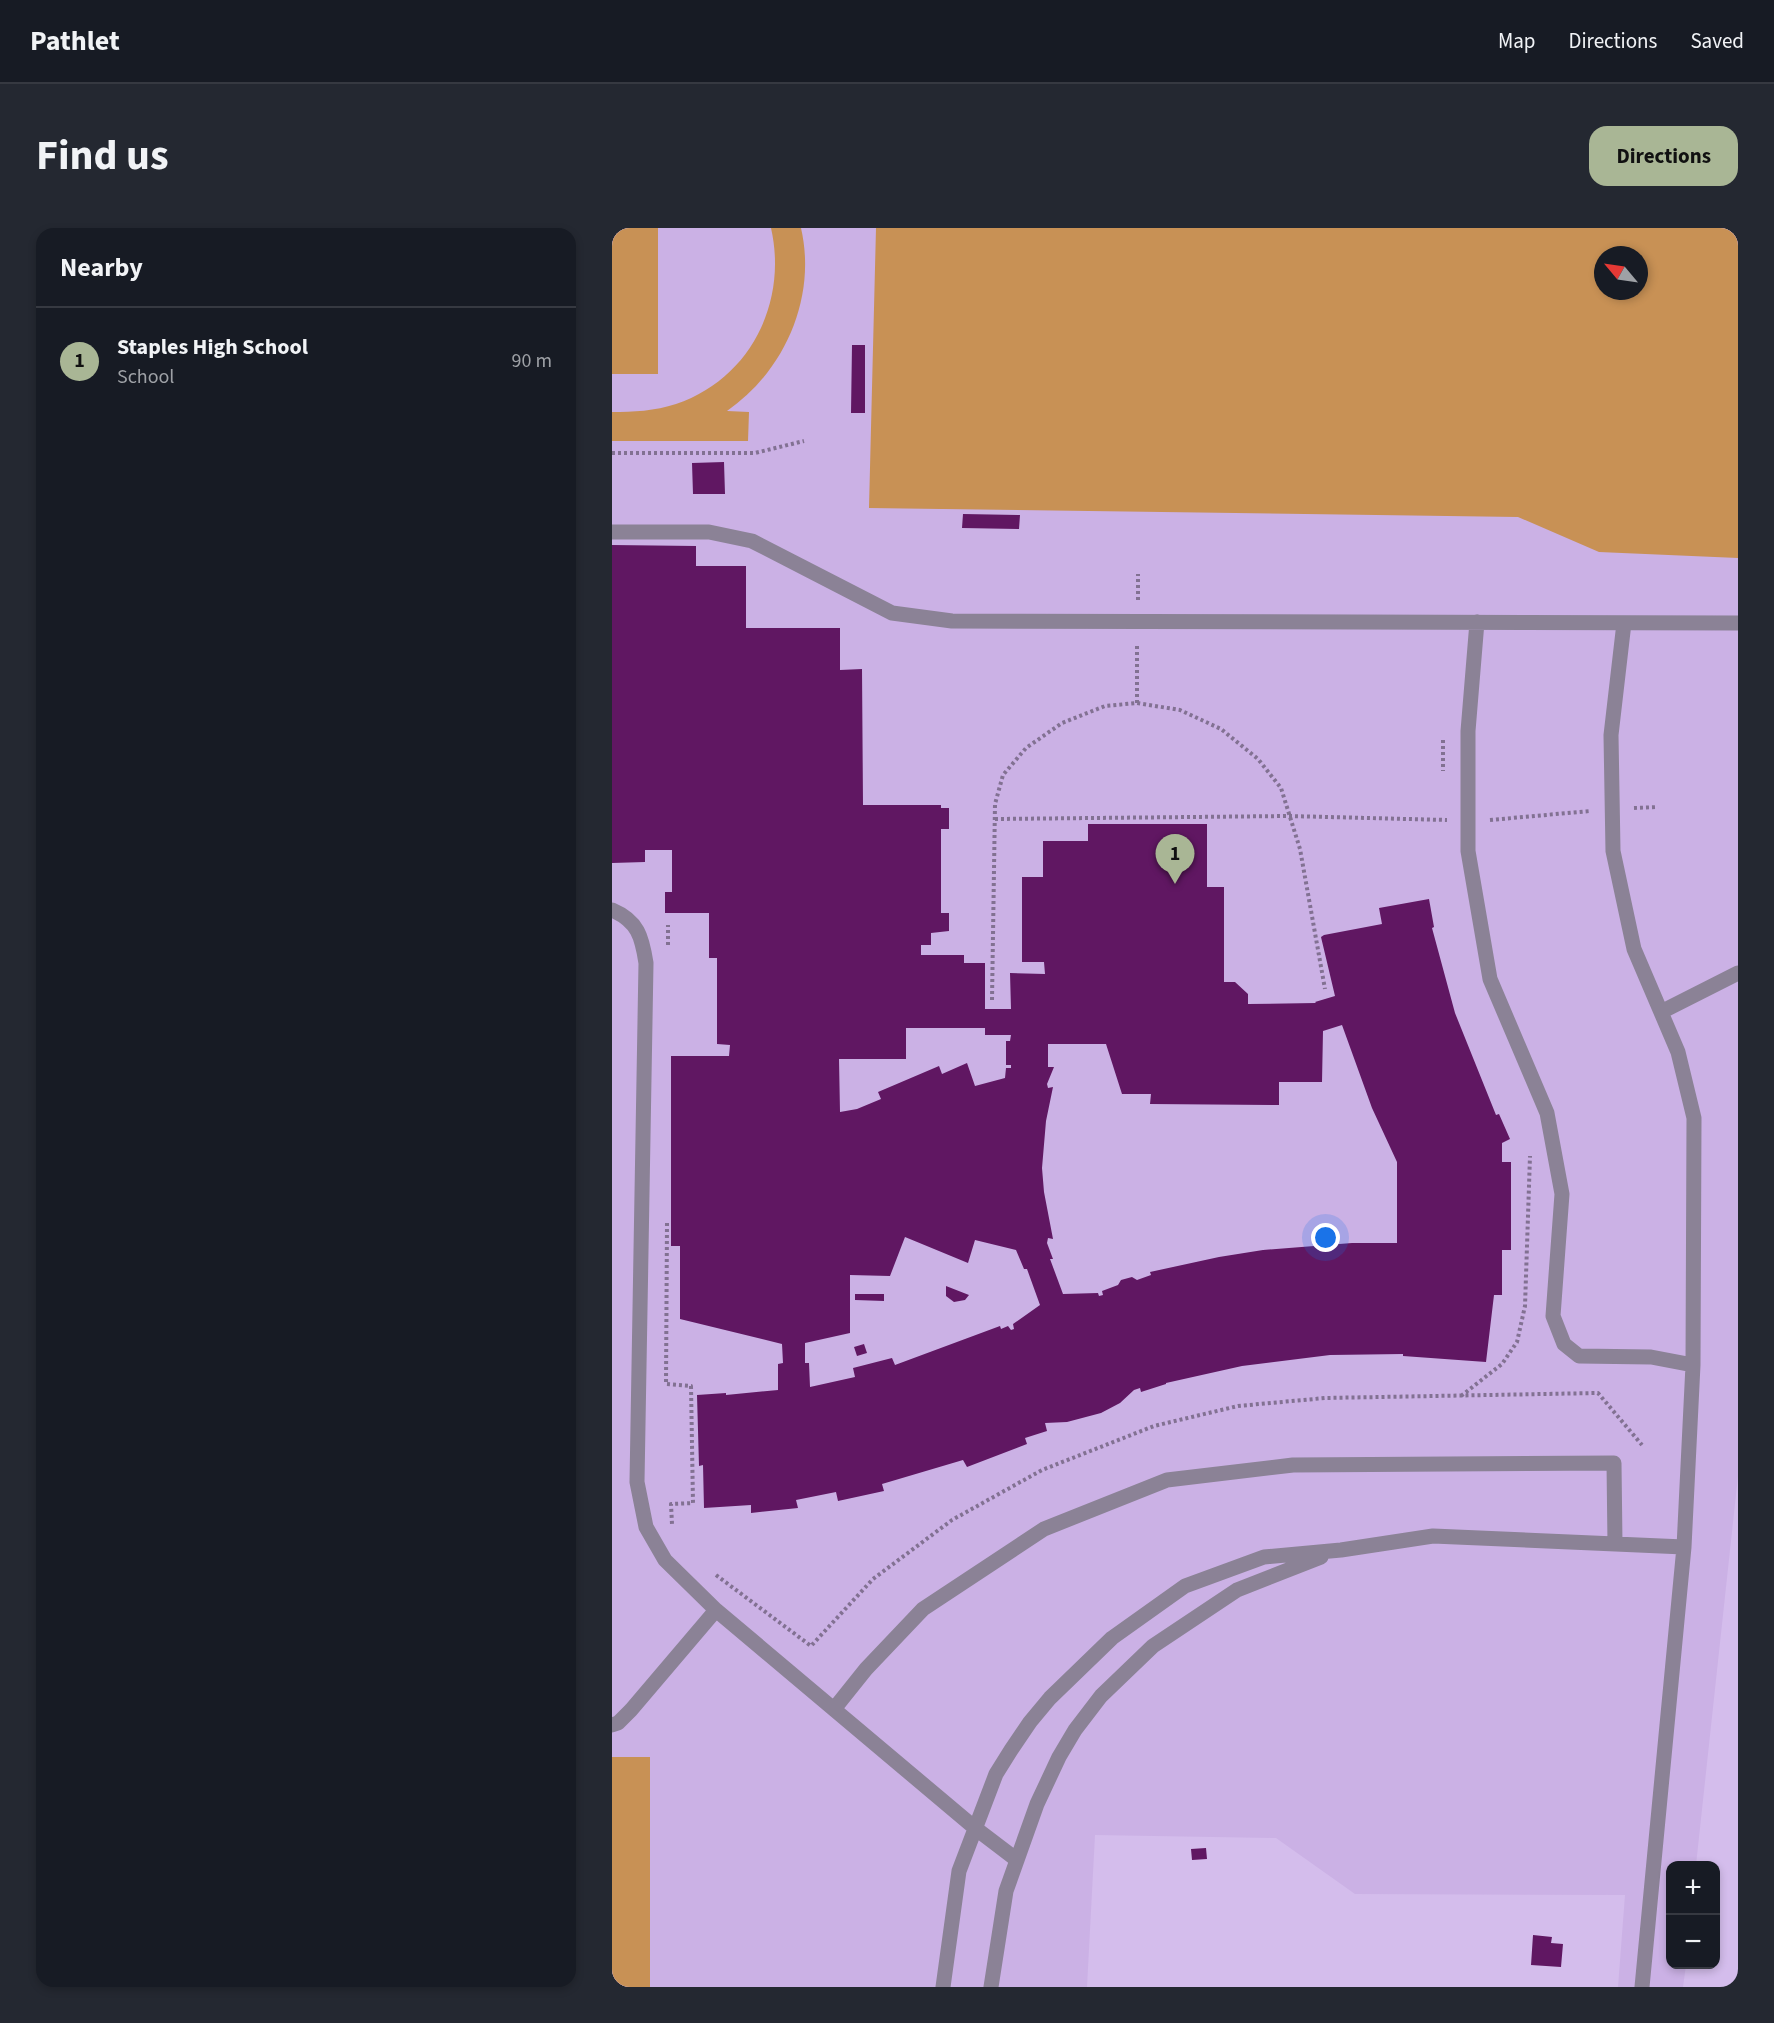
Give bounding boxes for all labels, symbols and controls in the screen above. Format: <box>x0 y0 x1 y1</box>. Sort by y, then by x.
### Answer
text: Pathlet <box>30 21 120 61</box>
text: Map <box>1498 26 1536 56</box>
text: Directions <box>1569 26 1657 56</box>
text: Saved <box>1690 26 1744 56</box>
text: Find us <box>36 126 169 186</box>
button: Directions <box>1589 126 1738 186</box>
north arrow <box>1594 246 1648 300</box>
text: Nearby <box>60 249 143 286</box>
text: Staples High School <box>117 331 308 363</box>
text: 1 <box>74 347 85 375</box>
text: 90 m <box>512 347 552 375</box>
text: School <box>117 363 174 391</box>
pin: 1 <box>1156 834 1194 884</box>
your location <box>1311 1223 1340 1252</box>
map controls <box>1666 1861 1720 1969</box>
button: + <box>1666 1861 1720 1915</box>
button: − <box>1666 1915 1720 1969</box>

